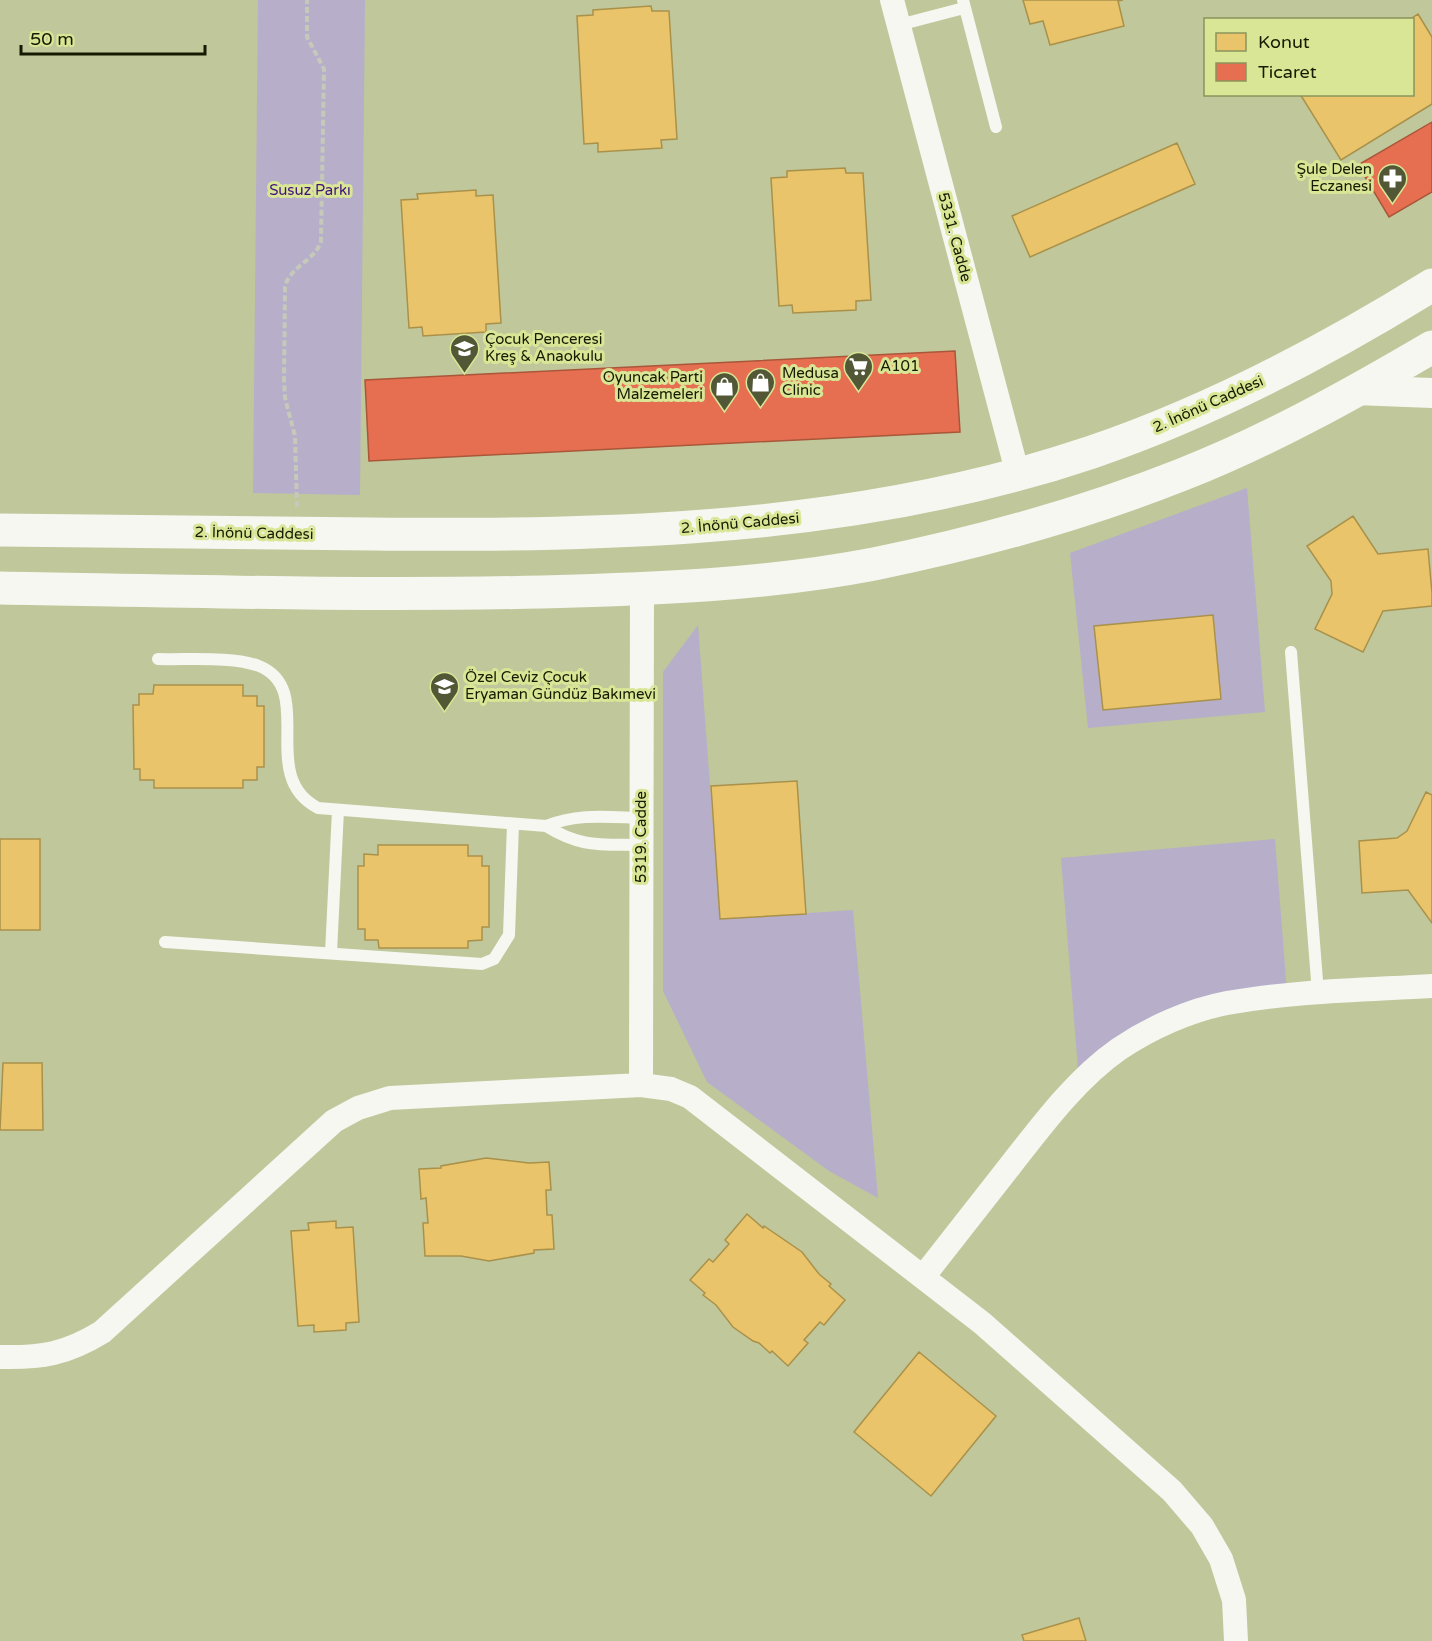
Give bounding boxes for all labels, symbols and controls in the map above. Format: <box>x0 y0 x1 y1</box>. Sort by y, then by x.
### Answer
scale bar <box>21 18 206 56</box>
legend <box>1204 18 1414 96</box>
text: 50 m <box>30 28 74 50</box>
text: Konut <box>1258 31 1310 53</box>
text: Ticaret <box>1258 61 1317 83</box>
place label: Şule Delen Eczanesi <box>1297 160 1372 195</box>
pharmacy icon: Şule Delen Eczanesi <box>1377 162 1409 204</box>
park label: Susuz Parkı <box>269 181 351 199</box>
street label: 5331. Cadde <box>934 190 976 284</box>
place label: Çocuk Penceresi Kreş & Anaokulu <box>485 330 603 365</box>
school or university icon: Çocuk Penceresi Kreş & Anaokulu <box>448 332 480 374</box>
supermarket icon: A101 <box>843 350 875 392</box>
place label: A101 <box>880 357 919 375</box>
place label: Medusa Clinic <box>782 364 839 399</box>
shop icon: Medusa Clinic <box>745 366 777 408</box>
place label: Oyuncak Parti Malzemeleri <box>603 368 703 403</box>
shop icon: Oyuncak Parti Malzemeleri <box>708 370 740 412</box>
street label: 2. İnönü Caddesi <box>1150 372 1266 436</box>
street label: 2. İnönü Caddesi <box>680 509 800 537</box>
street label: 2. İnönü Caddesi <box>194 523 314 543</box>
place label: Özel Ceviz Çocuk Eryaman Gündüz Bakımevi <box>465 668 656 703</box>
school or university icon: Özel Ceviz Çocuk Eryaman Gündüz Bakımevi <box>428 670 460 712</box>
street label: 5319. Cadde <box>632 791 650 883</box>

